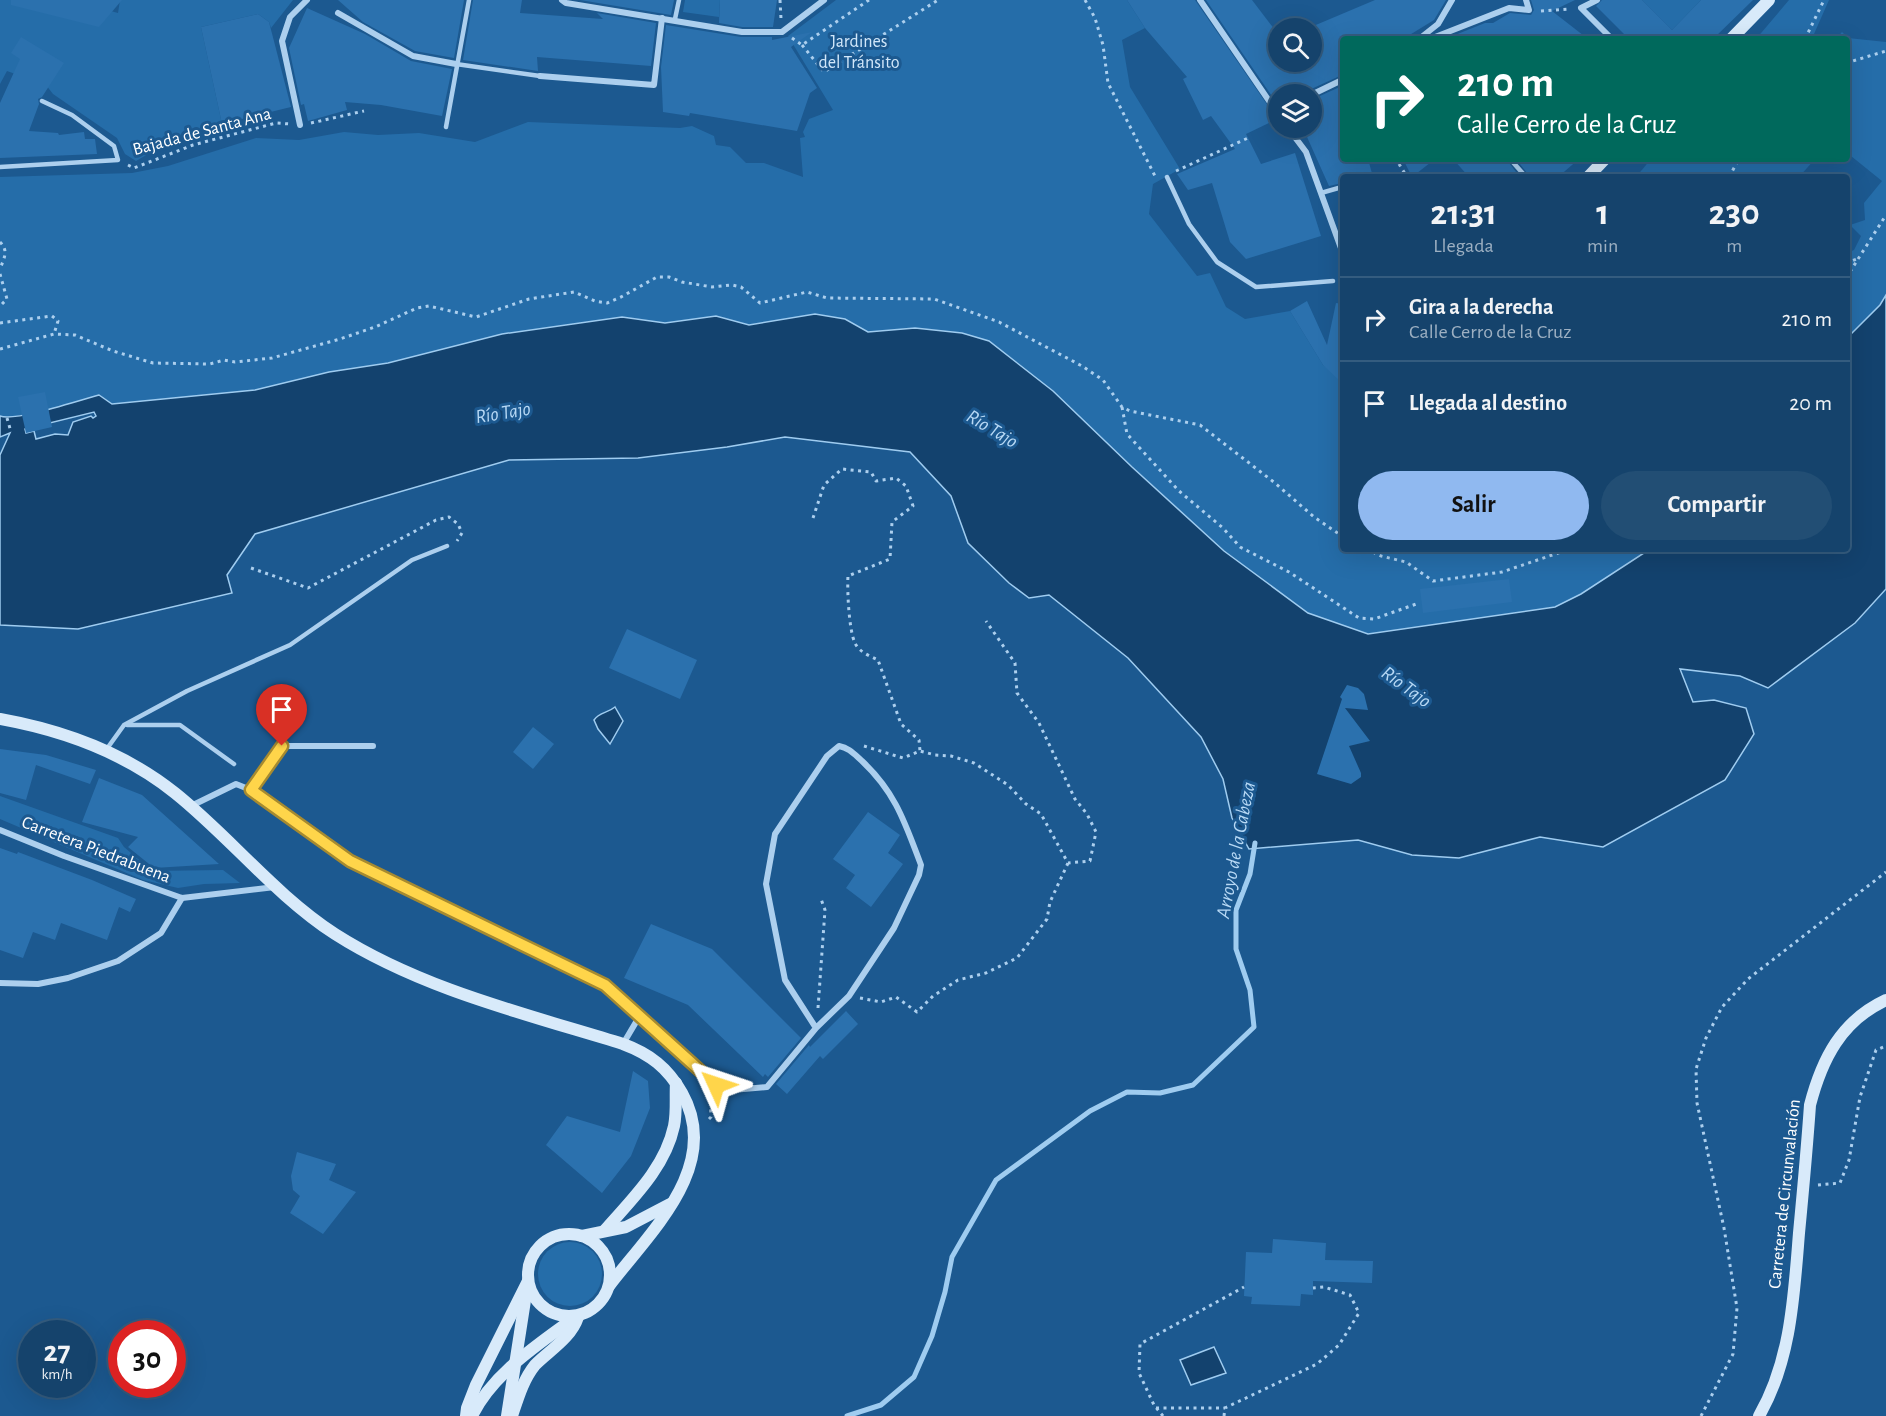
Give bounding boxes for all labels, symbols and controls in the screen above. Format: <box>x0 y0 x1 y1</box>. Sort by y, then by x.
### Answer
map controls <box>1268 18 1322 138</box>
button: search <box>1268 18 1322 72</box>
park label: Jardines del Tránsito <box>818 33 900 72</box>
icon: right <box>1358 60 1436 138</box>
text: 210 m <box>1457 62 1554 104</box>
button: layers <box>1268 84 1322 138</box>
street label: Bajada de Santa Ana <box>131 105 273 159</box>
text: Calle Cerro de la Cruz <box>1457 111 1676 138</box>
text: 21:31 <box>1430 195 1497 231</box>
text: 1 <box>1596 195 1609 231</box>
text: 230 <box>1709 195 1760 231</box>
text: Llegada <box>1433 236 1494 256</box>
text: min <box>1587 236 1618 256</box>
text: m <box>1726 236 1742 256</box>
text: Gira a la derecha <box>1409 296 1554 318</box>
icon: right <box>1358 303 1391 336</box>
text: 210 m <box>1782 308 1832 330</box>
text: Calle Cerro de la Cruz <box>1409 322 1572 342</box>
icon: arrive <box>1358 387 1391 420</box>
text: Llegada al destino <box>1409 392 1567 414</box>
text: 20 m <box>1789 392 1832 414</box>
water label: Río Tajo <box>474 399 532 427</box>
water label: Río Tajo <box>963 406 1021 452</box>
button: Salir <box>1358 471 1589 540</box>
button: Compartir <box>1601 471 1832 540</box>
water label: Río Tajo <box>1378 663 1434 711</box>
pin <box>256 684 307 746</box>
icon: arrive <box>265 693 298 726</box>
water label: Arroyo de la Cabeza <box>1213 780 1259 921</box>
street label: Carretera Piedrabuena <box>19 813 173 887</box>
position arrow <box>684 1053 748 1117</box>
street label: Carretera de Circunvalación <box>1766 1098 1804 1290</box>
speed limit sign: 30 <box>108 1320 186 1398</box>
text: 27 <box>43 1337 71 1367</box>
text: km/h <box>42 1367 72 1382</box>

